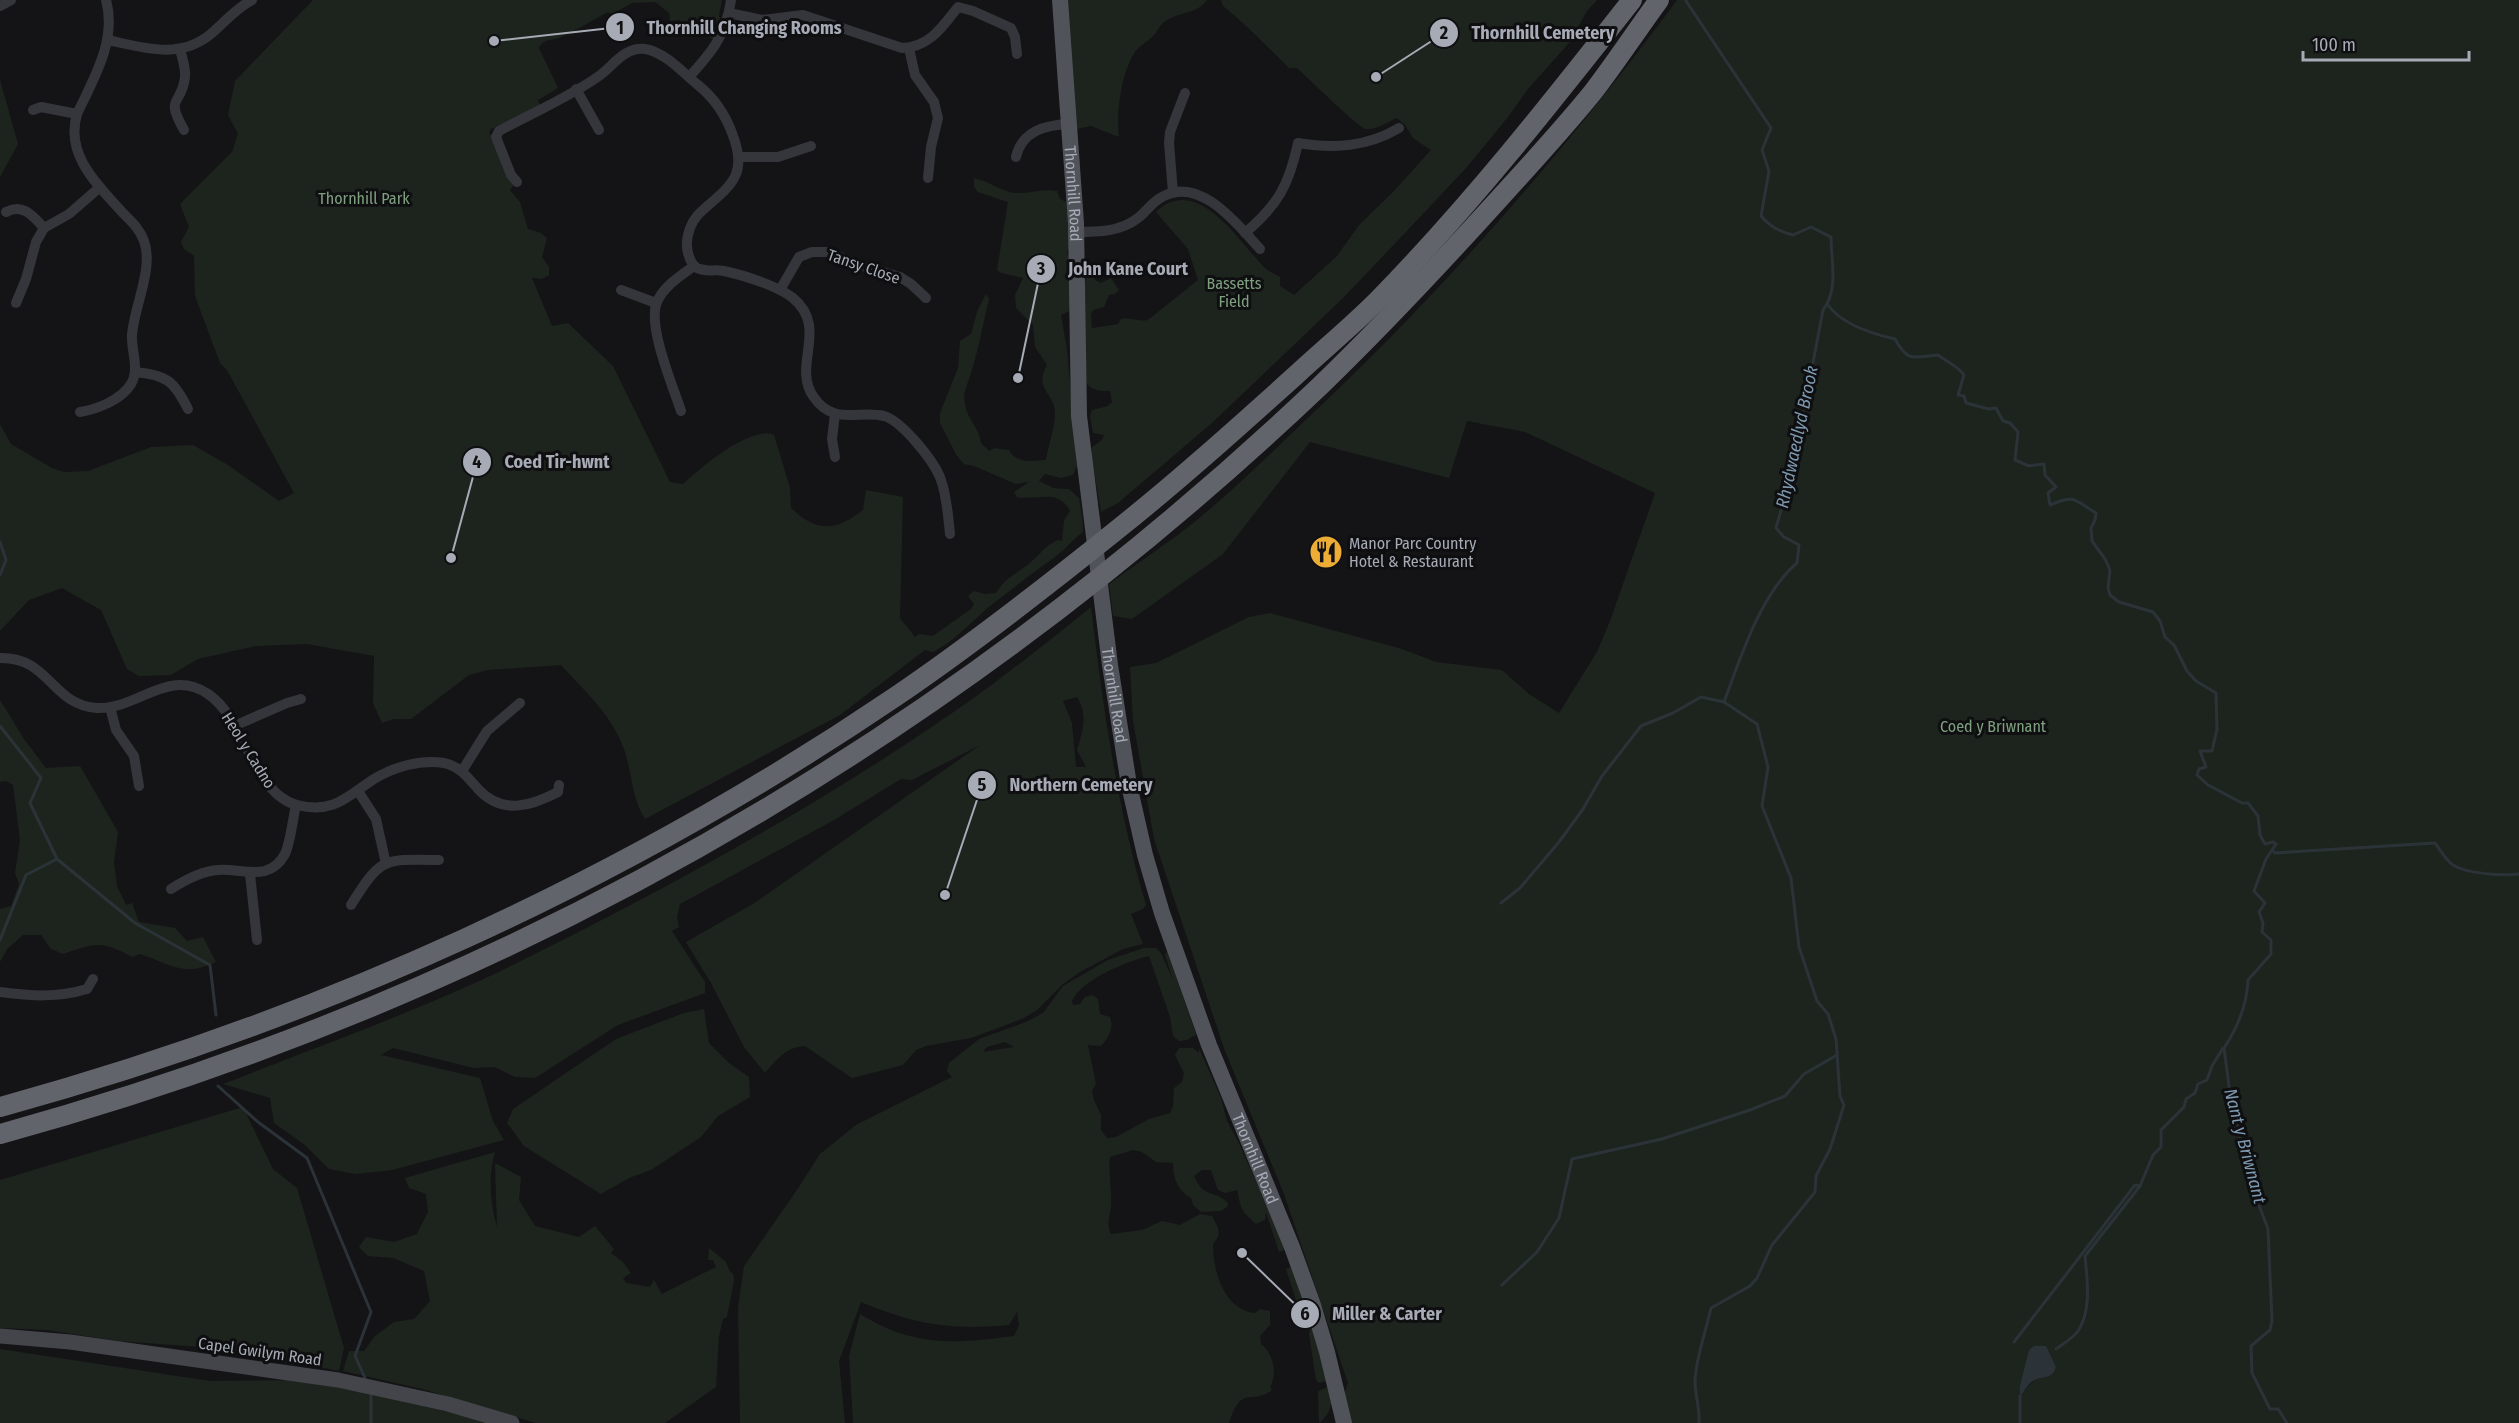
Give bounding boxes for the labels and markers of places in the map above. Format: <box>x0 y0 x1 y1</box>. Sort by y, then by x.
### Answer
callout: Thornhill Changing Rooms <box>605 9 854 45</box>
callout: Thornhill Cemetery <box>1429 15 1626 51</box>
callout: John Kane Court <box>1026 251 1200 287</box>
callout: Coed Tir-hwnt <box>462 444 622 480</box>
restaurant icon: Manor Parc Country Hotel & Restaurant <box>1308 534 1344 570</box>
place label: Manor Parc Country Hotel & Restaurant <box>1349 534 1477 571</box>
callout: Northern Cemetery <box>967 767 1164 803</box>
callout: Miller & Carter <box>1290 1296 1453 1332</box>

